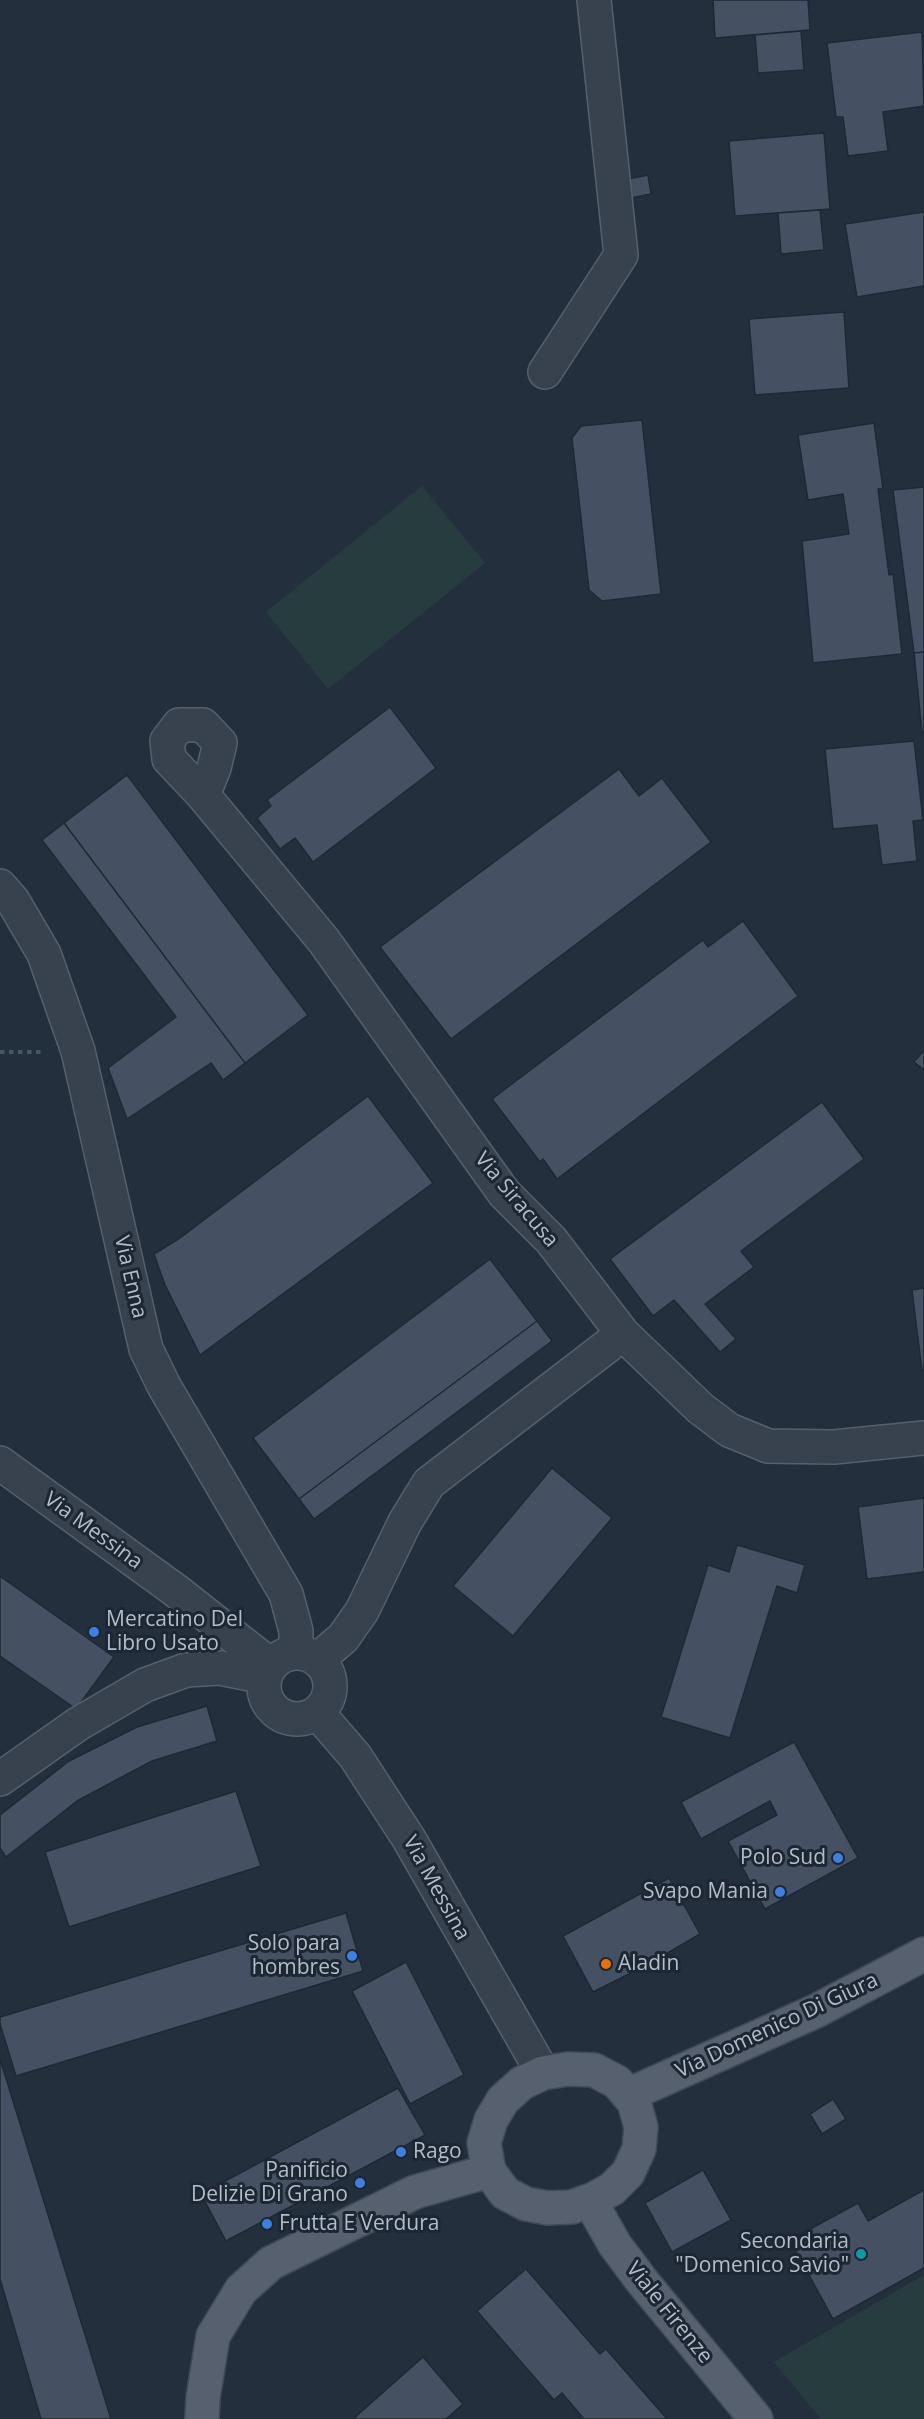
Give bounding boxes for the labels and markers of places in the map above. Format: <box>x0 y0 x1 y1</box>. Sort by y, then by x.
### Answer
place label: Mercatino Del Libro Usato <box>106 1607 243 1657</box>
marker: Mercatino Del Libro Usato <box>87 1625 101 1639</box>
place label: Polo Sud <box>740 1845 826 1871</box>
marker: Polo Sud <box>831 1851 845 1865</box>
place label: Svapo Mania <box>643 1879 768 1905</box>
marker: Svapo Mania <box>773 1885 787 1899</box>
place label: Solo para hombres <box>248 1931 340 1981</box>
marker: Solo para hombres <box>345 1949 359 1963</box>
place label: Aladin <box>618 1951 679 1977</box>
marker: Aladin <box>599 1957 613 1971</box>
place label: Rago <box>413 2139 462 2165</box>
marker: Rago <box>394 2145 408 2159</box>
place label: Panificio Delizie Di Grano <box>191 2158 348 2208</box>
marker: Panificio Delizie Di Grano <box>353 2176 367 2190</box>
place label: Frutta E Verdura <box>279 2211 439 2237</box>
marker: Frutta E Verdura <box>260 2217 274 2231</box>
place label: Secondaria "Domenico Savio" <box>675 2229 849 2279</box>
marker: Secondaria "Domenico Savio" <box>854 2247 868 2261</box>

